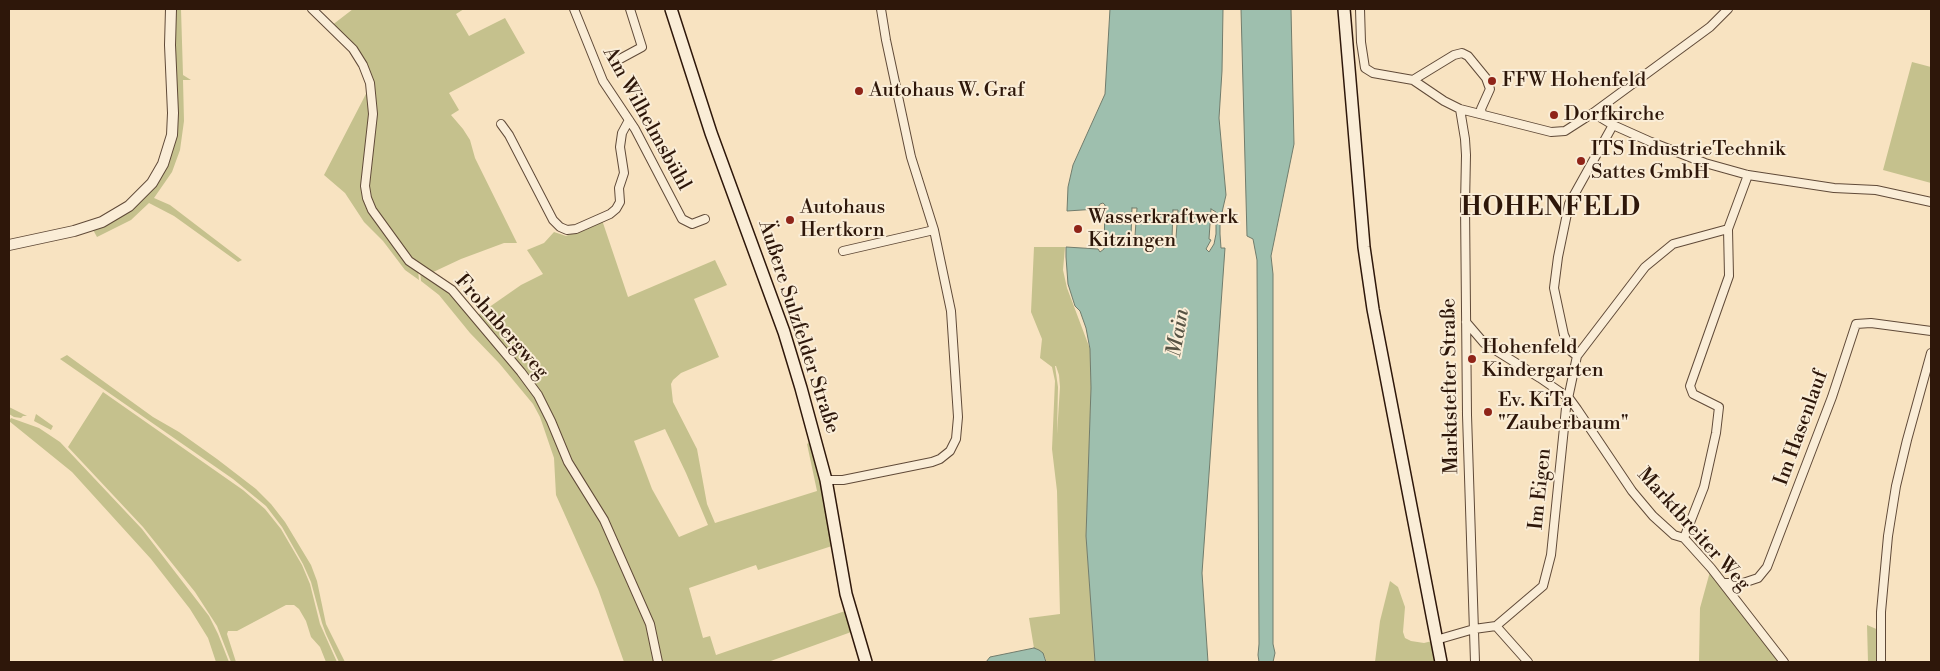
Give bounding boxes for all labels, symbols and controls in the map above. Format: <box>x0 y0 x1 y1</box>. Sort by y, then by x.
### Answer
street label: Am Wilhelmsbühl <box>597 43 695 195</box>
place label: FFW Hohenfeld <box>1502 69 1646 93</box>
marker: FFW Hohenfeld <box>1486 75 1498 87</box>
place label: Autohaus W. Graf <box>869 79 1024 103</box>
marker: Autohaus W. Graf <box>853 85 865 97</box>
place label: Dorfkirche <box>1564 103 1665 127</box>
marker: Dorfkirche <box>1548 109 1560 121</box>
place label: ITS IndustrieTechnik Sattes GmbH <box>1591 138 1785 185</box>
marker: ITS IndustrieTechnik Sattes GmbH <box>1575 155 1587 167</box>
district label: HOHENFELD <box>1460 194 1642 224</box>
place label: Autohaus Hertkorn <box>800 196 885 243</box>
place label: Wasserkraftwerk Kitzingen <box>1088 206 1238 253</box>
marker: Autohaus Hertkorn <box>784 214 796 226</box>
street label: Äußere Sulzfelder Straße <box>752 217 844 437</box>
marker: Wasserkraftwerk Kitzingen <box>1072 223 1084 235</box>
street label: Frohnbergweg <box>449 270 553 384</box>
street label: Marktstefter Straße <box>1437 298 1465 474</box>
water label: Main <box>1162 307 1196 359</box>
place label: Hohenfeld Kindergarten <box>1482 336 1604 383</box>
marker: Hohenfeld Kindergarten <box>1466 353 1478 365</box>
street label: Im Hasenlauf <box>1770 367 1834 489</box>
place label: Ev. KiTa "Zauberbaum" <box>1498 389 1629 436</box>
marker: Ev. KiTa "Zauberbaum" <box>1482 406 1494 418</box>
street label: Im Eigen <box>1525 447 1557 531</box>
street label: Marktbreiter Weg <box>1631 463 1755 597</box>

